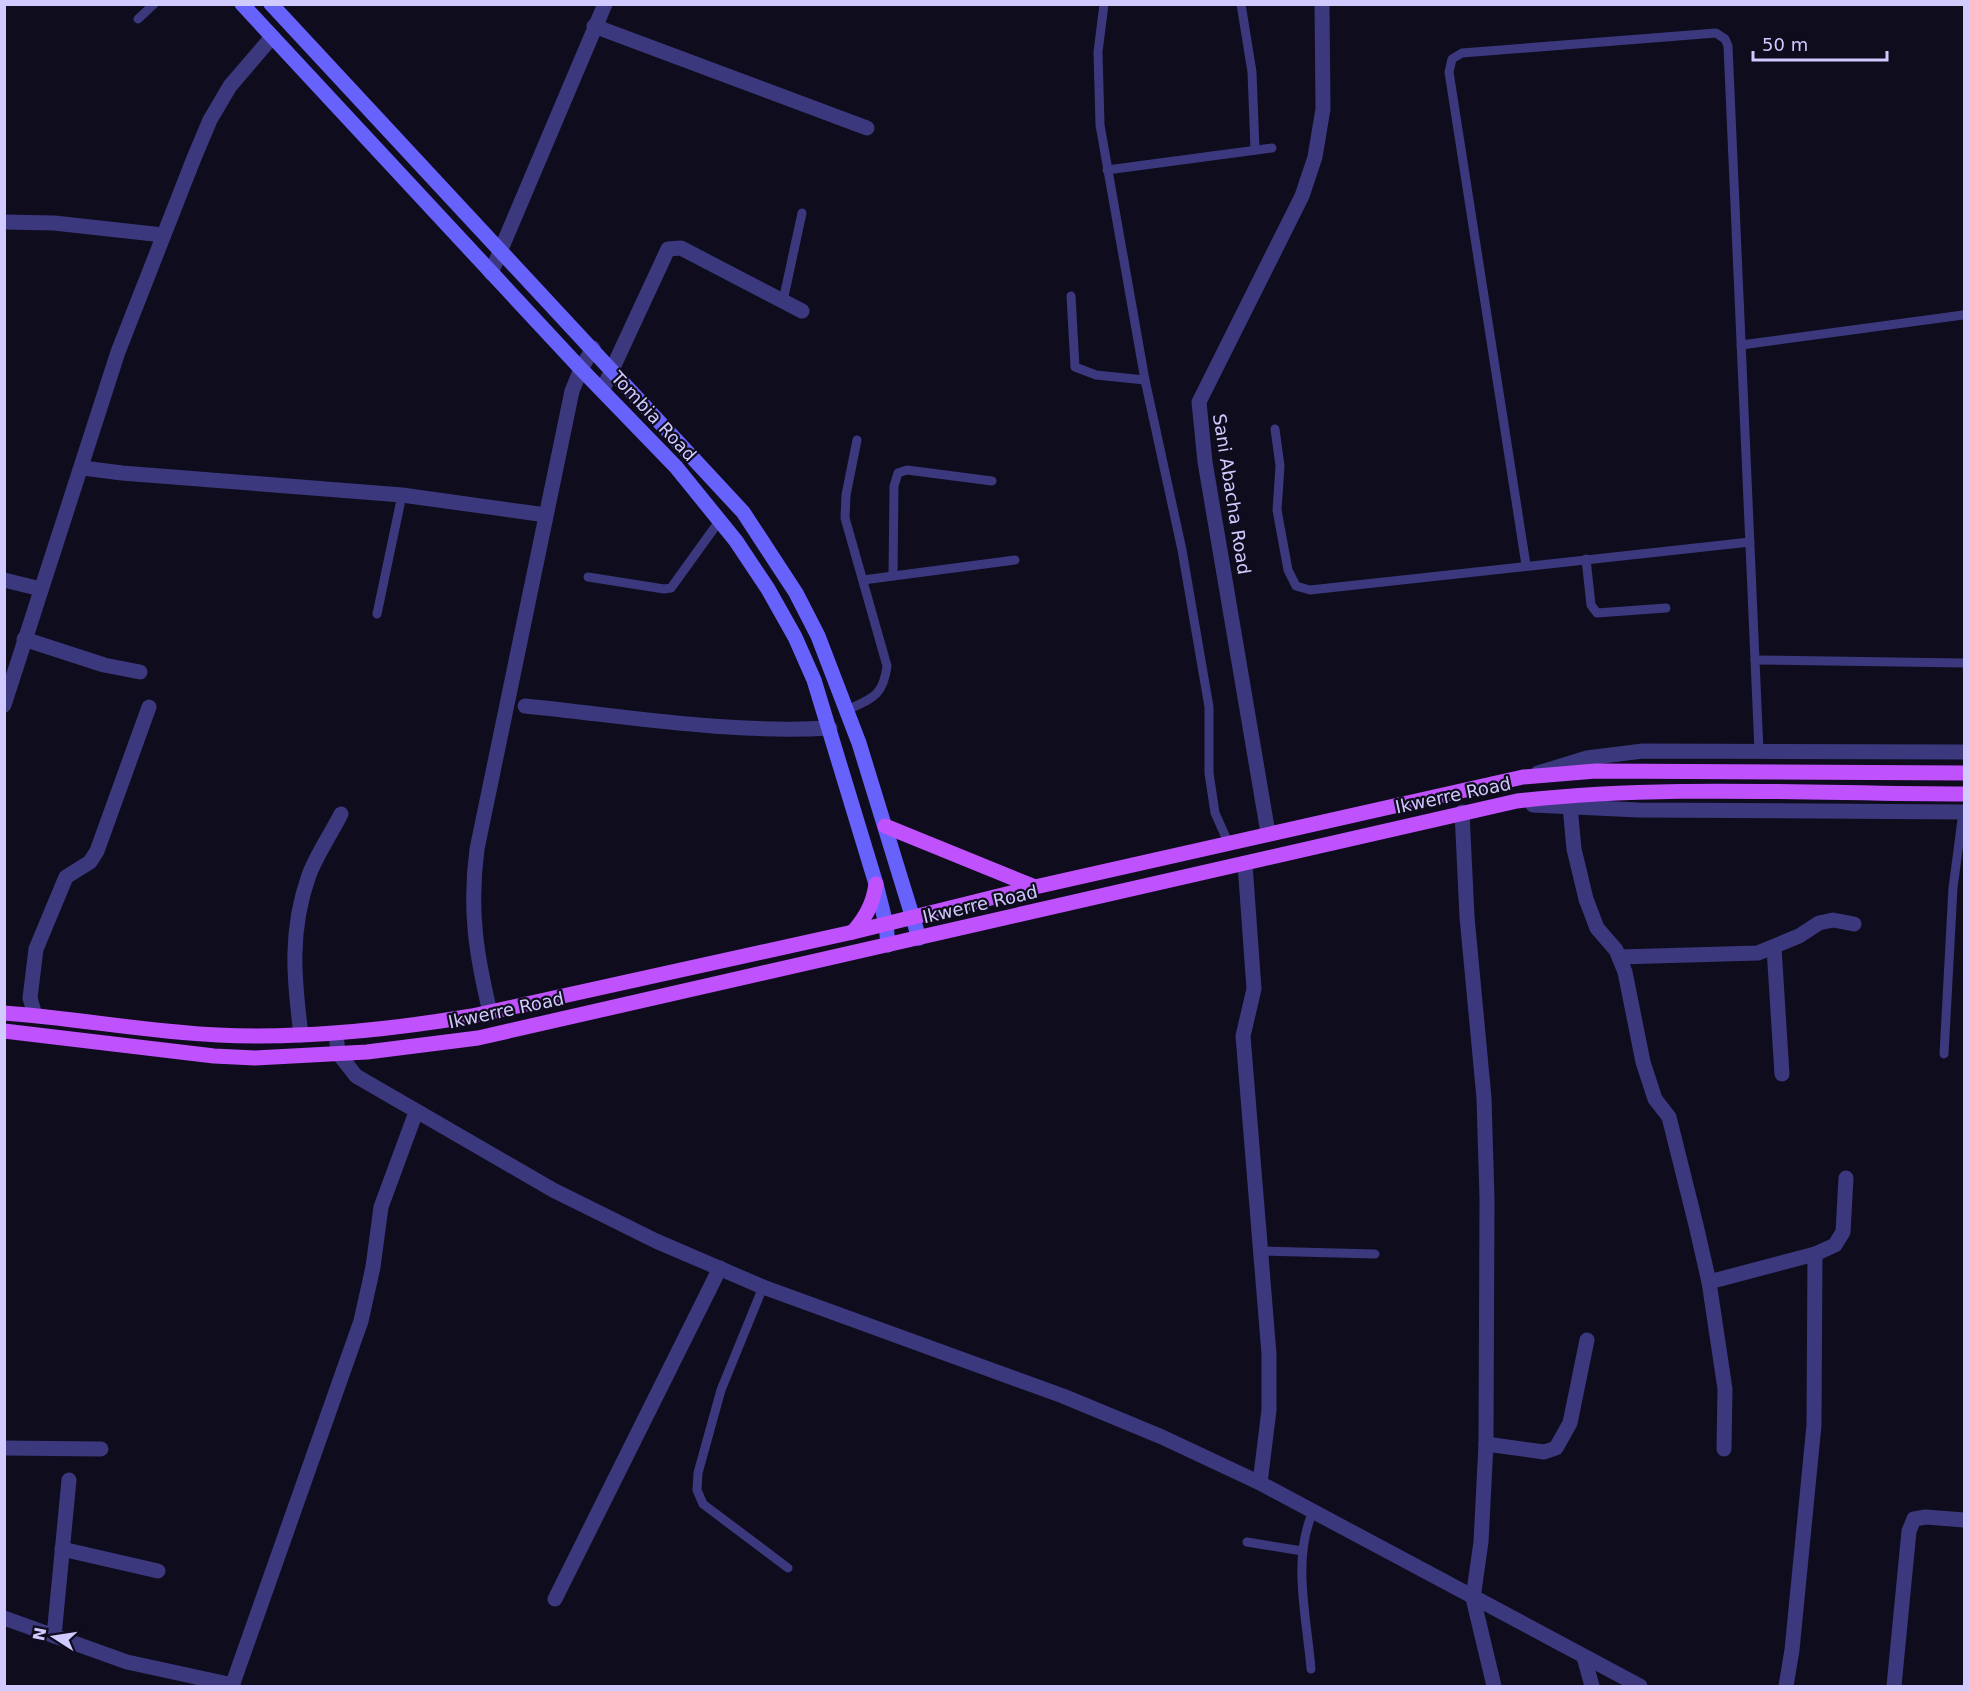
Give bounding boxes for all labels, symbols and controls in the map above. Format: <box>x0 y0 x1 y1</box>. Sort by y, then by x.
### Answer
scale bar <box>1753 24 1886 62</box>
text: 50 m <box>1762 34 1808 55</box>
street label: Tombia Road <box>606 366 701 465</box>
street label: Sani Abacha Road <box>1209 412 1255 576</box>
street label: Ikwerre Road <box>1393 773 1513 817</box>
street label: Ikwerre Road <box>920 881 1040 927</box>
street label: Ikwerre Road <box>446 988 566 1032</box>
north arrow <box>24 1607 84 1667</box>
text: N <box>29 1625 51 1643</box>

